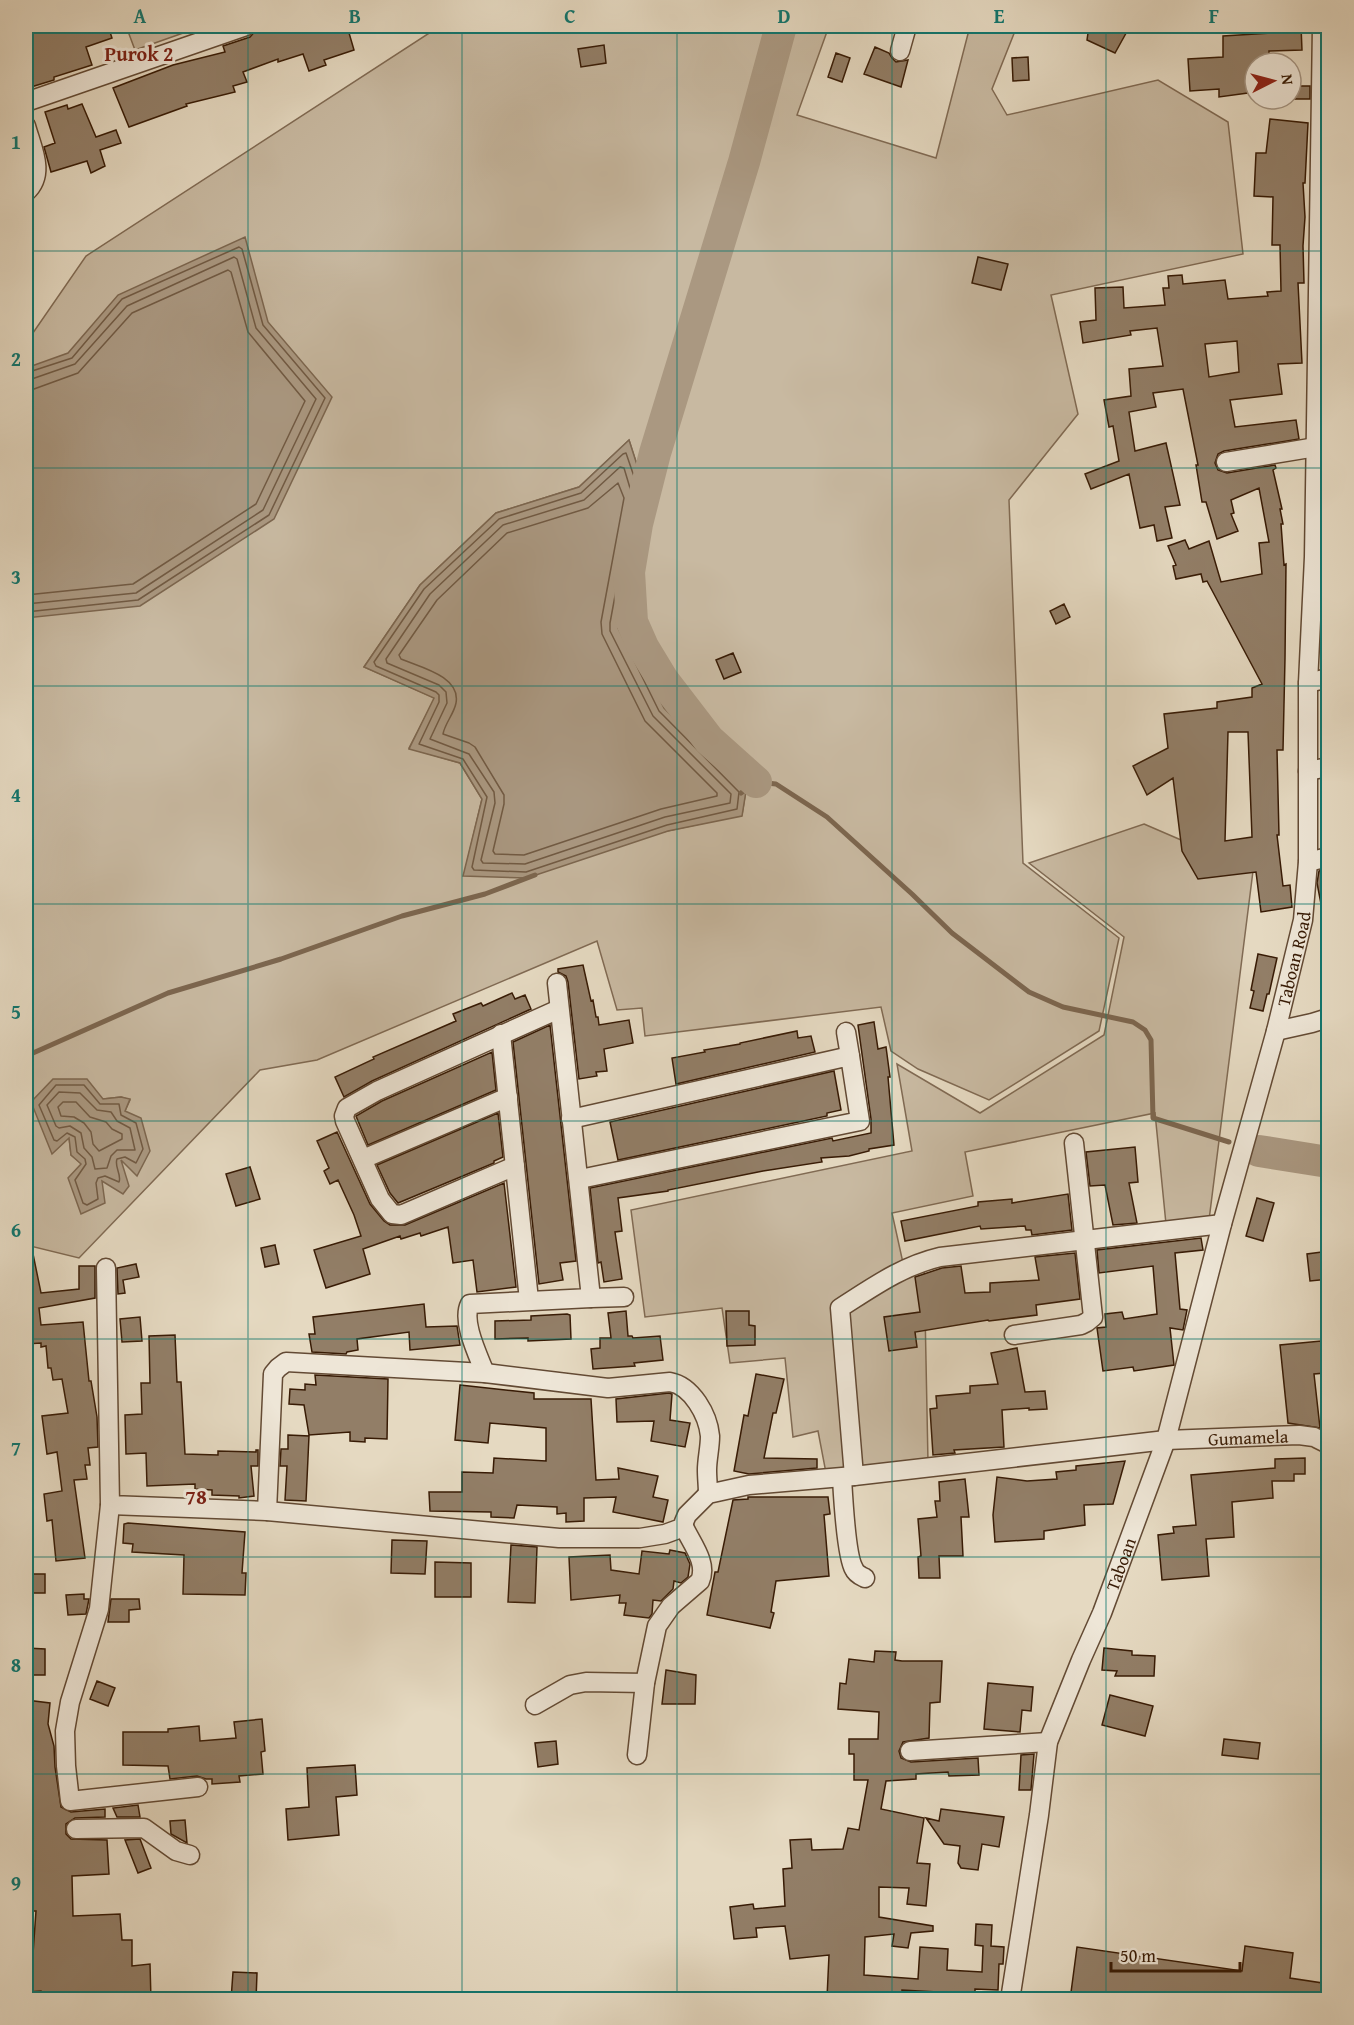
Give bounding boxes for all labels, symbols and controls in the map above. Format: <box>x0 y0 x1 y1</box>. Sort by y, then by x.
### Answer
text: A <box>134 1 147 30</box>
text: B <box>349 1 361 30</box>
text: C <box>564 1 576 30</box>
text: D <box>777 1 791 30</box>
text: E <box>994 1 1005 30</box>
text: F <box>1209 1 1219 30</box>
district label: Purok 2 <box>105 39 173 68</box>
north arrow <box>1243 51 1303 111</box>
text: N <box>1275 73 1300 86</box>
text: 1 <box>11 127 21 156</box>
text: 2 <box>11 344 21 373</box>
text: 3 <box>11 562 21 591</box>
text: 4 <box>11 780 21 809</box>
street label: Taboan Road <box>1269 910 1317 1009</box>
text: 5 <box>11 997 21 1026</box>
text: 6 <box>11 1215 21 1244</box>
street label: Gumamela <box>1208 1422 1289 1452</box>
text: 7 <box>11 1433 21 1462</box>
district label: 78 <box>185 1481 207 1512</box>
street label: Taboan <box>1098 1533 1142 1594</box>
text: 8 <box>11 1650 21 1679</box>
text: 9 <box>11 1868 21 1897</box>
scale bar <box>1111 1935 1240 1973</box>
text: 50 m <box>1120 1942 1156 1969</box>

